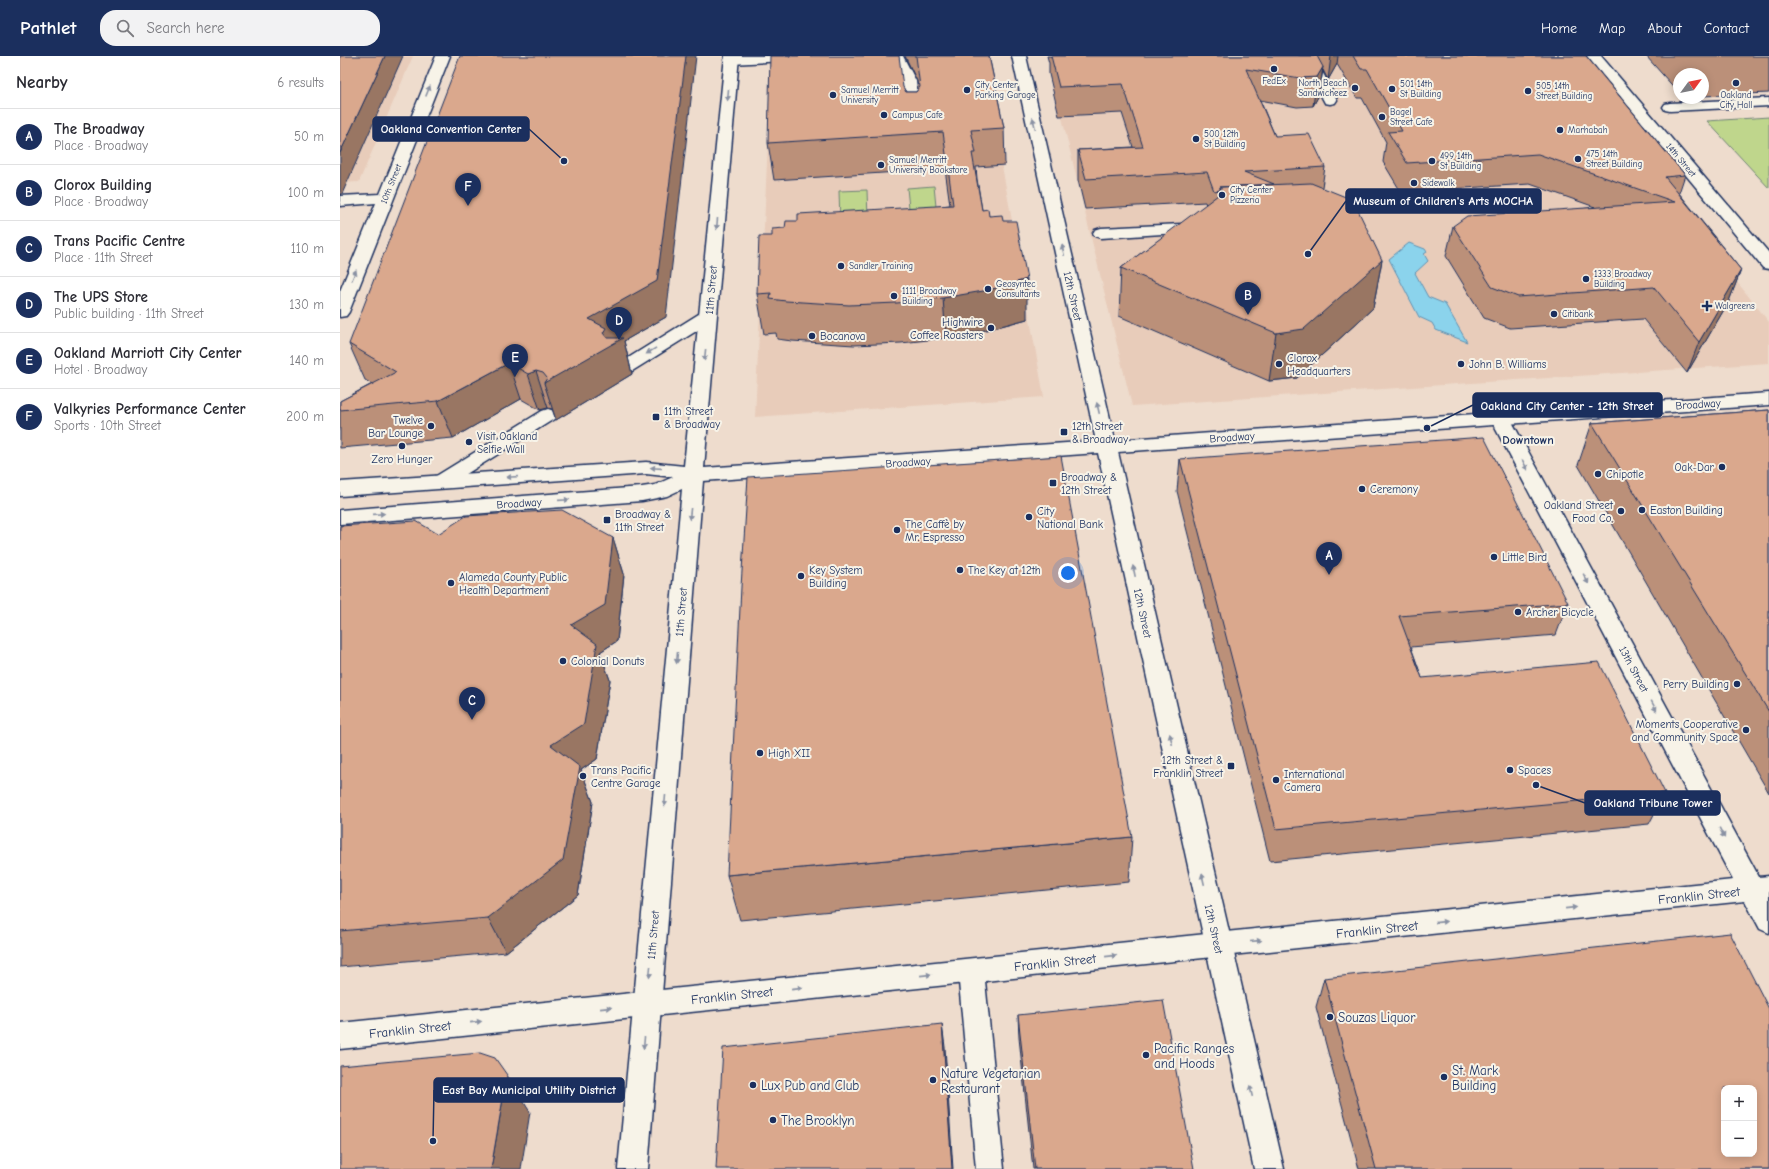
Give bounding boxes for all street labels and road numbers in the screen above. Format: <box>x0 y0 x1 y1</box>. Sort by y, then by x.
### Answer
street label: 14th Street <box>1664 141 1698 179</box>
street label: 10th Street <box>378 162 404 205</box>
street label: 11th Street <box>703 264 720 315</box>
street label: 12th Street <box>1061 270 1085 323</box>
street label: Broadway <box>1675 396 1721 413</box>
street label: Broadway <box>1209 429 1255 446</box>
street label: Broadway <box>885 454 931 471</box>
street label: Broadway <box>496 495 542 512</box>
street label: 11th Street <box>673 586 690 637</box>
street label: 12th Street <box>1131 587 1154 640</box>
street label: 13th Street <box>1616 644 1651 695</box>
street label: Franklin Street <box>1657 884 1742 907</box>
street label: 12th Street <box>1202 903 1226 956</box>
street label: 11th Street <box>645 909 662 960</box>
street label: Franklin Street <box>1335 918 1420 941</box>
street label: Franklin Street <box>1013 951 1098 974</box>
street label: Franklin Street <box>690 984 775 1007</box>
street label: Franklin Street <box>368 1018 453 1041</box>

